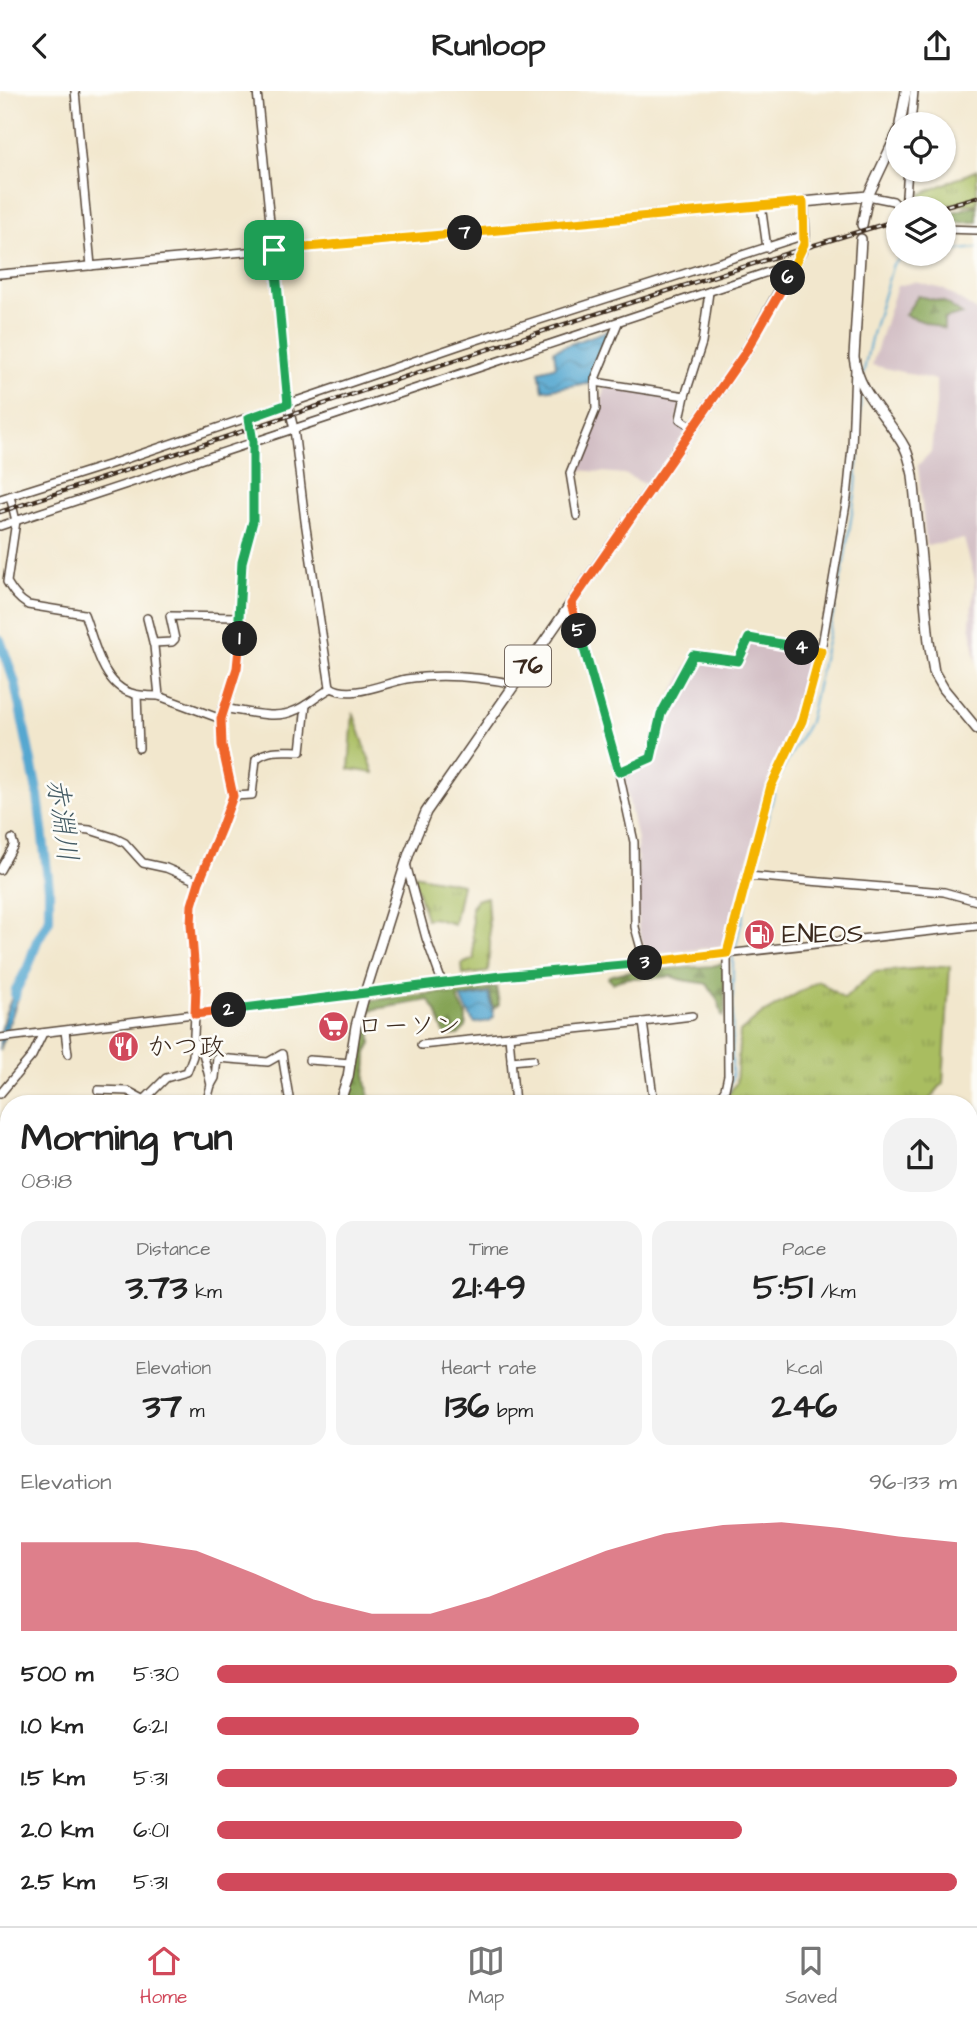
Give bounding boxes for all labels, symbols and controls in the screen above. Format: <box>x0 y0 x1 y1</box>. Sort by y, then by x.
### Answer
text: Runloop <box>432 23 545 68</box>
icon: back <box>21 27 59 65</box>
icon: share <box>918 27 956 65</box>
map controls <box>886 112 956 266</box>
button: locate <box>886 112 956 182</box>
button: layers <box>886 196 956 266</box>
pin: 7 <box>448 215 482 251</box>
text: 7 <box>459 219 470 246</box>
pin <box>244 220 304 280</box>
icon: arrive <box>255 231 293 269</box>
pin: 6 <box>770 261 806 295</box>
text: 6 <box>782 264 793 291</box>
pin: 5 <box>562 613 596 649</box>
text: 5 <box>572 617 585 644</box>
pin: 1 <box>222 621 258 657</box>
text: 1 <box>238 625 241 652</box>
pin: 4 <box>784 631 820 665</box>
text: 4 <box>795 634 808 661</box>
road number: 76 <box>505 645 551 687</box>
water label: 赤淵川 <box>37 776 87 864</box>
place label: ENEOS <box>782 916 863 952</box>
fuel station icon: ENEOS <box>742 917 776 951</box>
pin: 3 <box>628 945 662 981</box>
text: 3 <box>640 949 649 976</box>
pin: 2 <box>212 993 246 1027</box>
text: 2 <box>223 996 234 1023</box>
place label: ローソン <box>357 1008 461 1044</box>
supermarket icon: ローソン <box>317 1009 351 1043</box>
place label: かつ政 <box>147 1029 225 1065</box>
restaurant icon: かつ政 <box>107 1030 141 1064</box>
text: Morning run <box>21 1113 233 1165</box>
button: share <box>883 1118 957 1192</box>
text: 08:18 <box>21 1165 72 1197</box>
text: Distance <box>137 1236 211 1263</box>
text: Time <box>469 1236 509 1263</box>
text: Pace <box>782 1236 826 1263</box>
text: 3.73 <box>126 1263 188 1312</box>
text: 21:49 <box>452 1263 526 1312</box>
text: 5:51 <box>753 1263 813 1312</box>
text: km <box>188 1279 222 1306</box>
text: /km <box>813 1279 856 1306</box>
text: Elevation <box>136 1355 211 1382</box>
text: Heart rate <box>441 1355 537 1382</box>
text: kcal <box>786 1355 823 1382</box>
text: 37 <box>143 1382 182 1431</box>
text: 136 <box>445 1382 489 1431</box>
text: 246 <box>771 1382 837 1431</box>
text: m <box>182 1398 205 1425</box>
text: bpm <box>489 1398 533 1425</box>
text: Elevation <box>21 1466 112 1498</box>
text: 96–133 m <box>869 1466 957 1498</box>
text: 500 m <box>21 1658 93 1690</box>
text: 5:30 <box>133 1658 179 1690</box>
text: 1.0 km <box>21 1710 83 1742</box>
text: 6:21 <box>133 1710 167 1742</box>
text: 1.5 km <box>21 1762 85 1794</box>
text: 5:31 <box>133 1762 168 1794</box>
text: 2.0 km <box>21 1814 93 1846</box>
text: 6:01 <box>133 1814 169 1846</box>
text: 2.5 km <box>21 1866 95 1898</box>
text: 5:31 <box>133 1866 168 1898</box>
tab: Home <box>140 1942 187 2011</box>
tab: Map <box>467 1942 505 2011</box>
tab: Saved <box>785 1942 837 2011</box>

